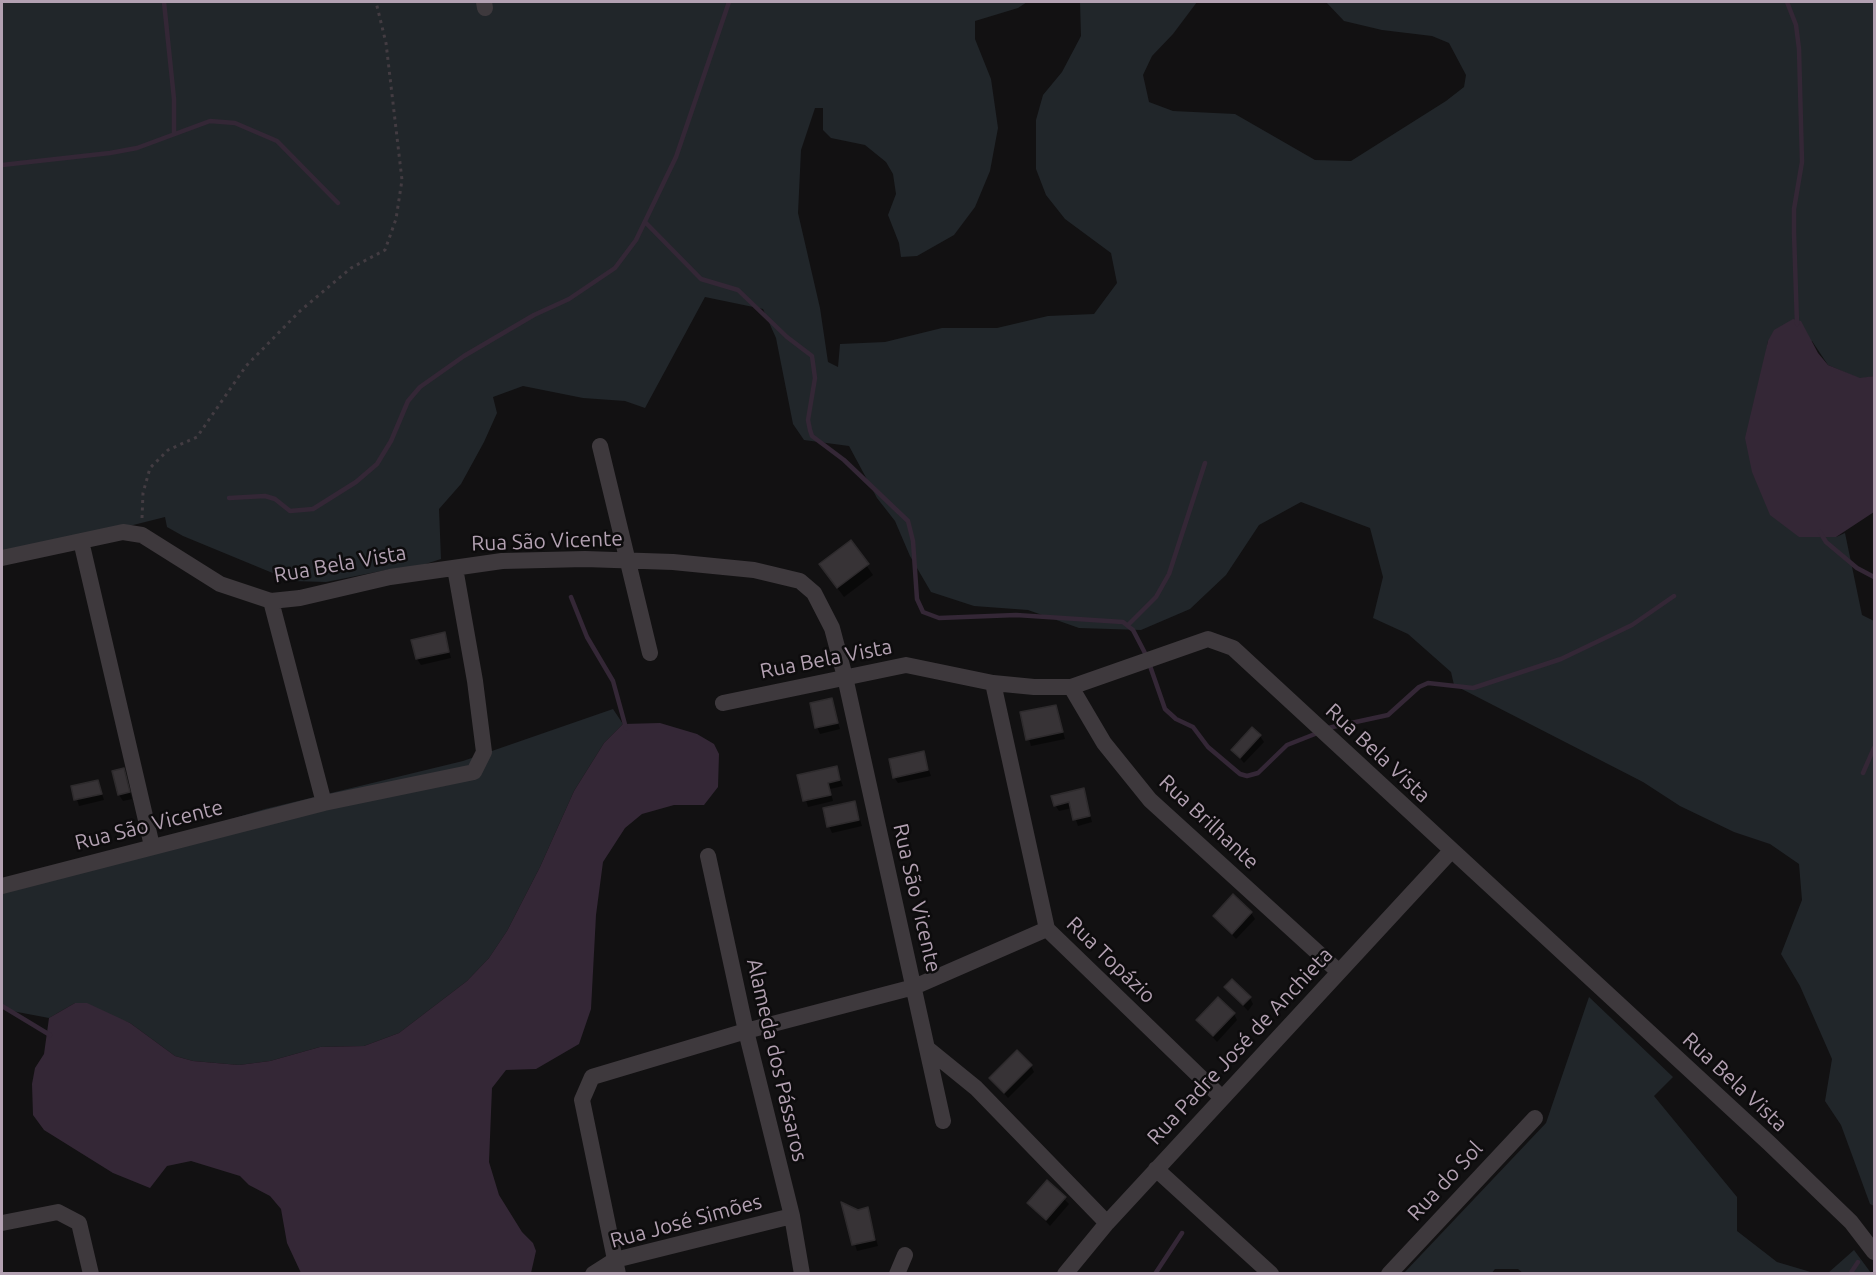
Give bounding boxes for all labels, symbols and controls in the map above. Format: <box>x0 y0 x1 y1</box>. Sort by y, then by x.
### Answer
street label: Rua São Vicente <box>471 526 623 556</box>
street label: Rua Bela Vista <box>272 540 408 588</box>
street label: Rua Bela Vista <box>758 634 894 684</box>
street label: Rua Bela Vista <box>1320 698 1436 808</box>
street label: Rua Brilhante <box>1154 769 1264 875</box>
street label: Rua São Vicente <box>72 794 226 856</box>
street label: Rua São Vicente <box>888 821 946 975</box>
street label: Rua Topázio <box>1061 911 1161 1009</box>
street label: Rua Padre José de Anchieta <box>1142 942 1338 1150</box>
street label: Alameda dos Pássaros <box>741 956 813 1164</box>
street label: Rua Bela Vista <box>1677 1027 1793 1137</box>
street label: Rua do Sol <box>1402 1136 1488 1226</box>
street label: Rua José Simões <box>607 1189 765 1253</box>

